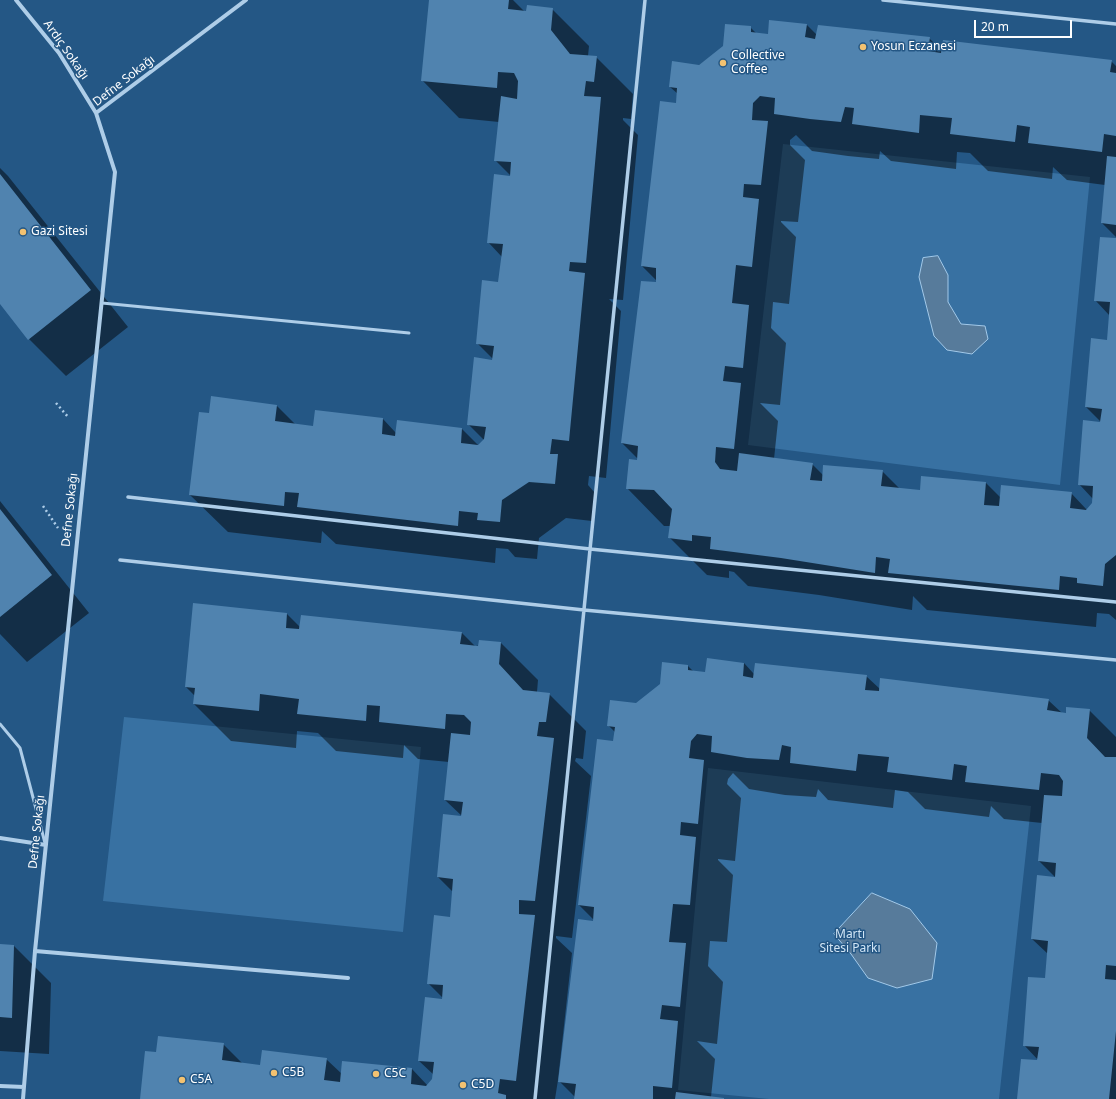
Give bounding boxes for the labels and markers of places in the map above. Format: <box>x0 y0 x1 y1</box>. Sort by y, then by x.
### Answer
place label: Yosun Eczanesi <box>871 40 956 54</box>
marker: Yosun Eczanesi <box>858 42 868 52</box>
place label: Collective Coffee <box>731 49 785 77</box>
marker: Collective Coffee <box>718 58 728 68</box>
place label: Gazi Sitesi <box>31 225 88 239</box>
marker: Gazi Sitesi <box>18 227 28 237</box>
place label: C5B <box>282 1066 304 1080</box>
place label: C5C <box>384 1067 406 1081</box>
marker: C5B <box>269 1068 279 1078</box>
marker: C5C <box>371 1069 381 1079</box>
place label: C5A <box>190 1073 212 1087</box>
marker: C5A <box>177 1075 187 1085</box>
place label: C5D <box>471 1078 494 1092</box>
marker: C5D <box>458 1080 468 1090</box>

